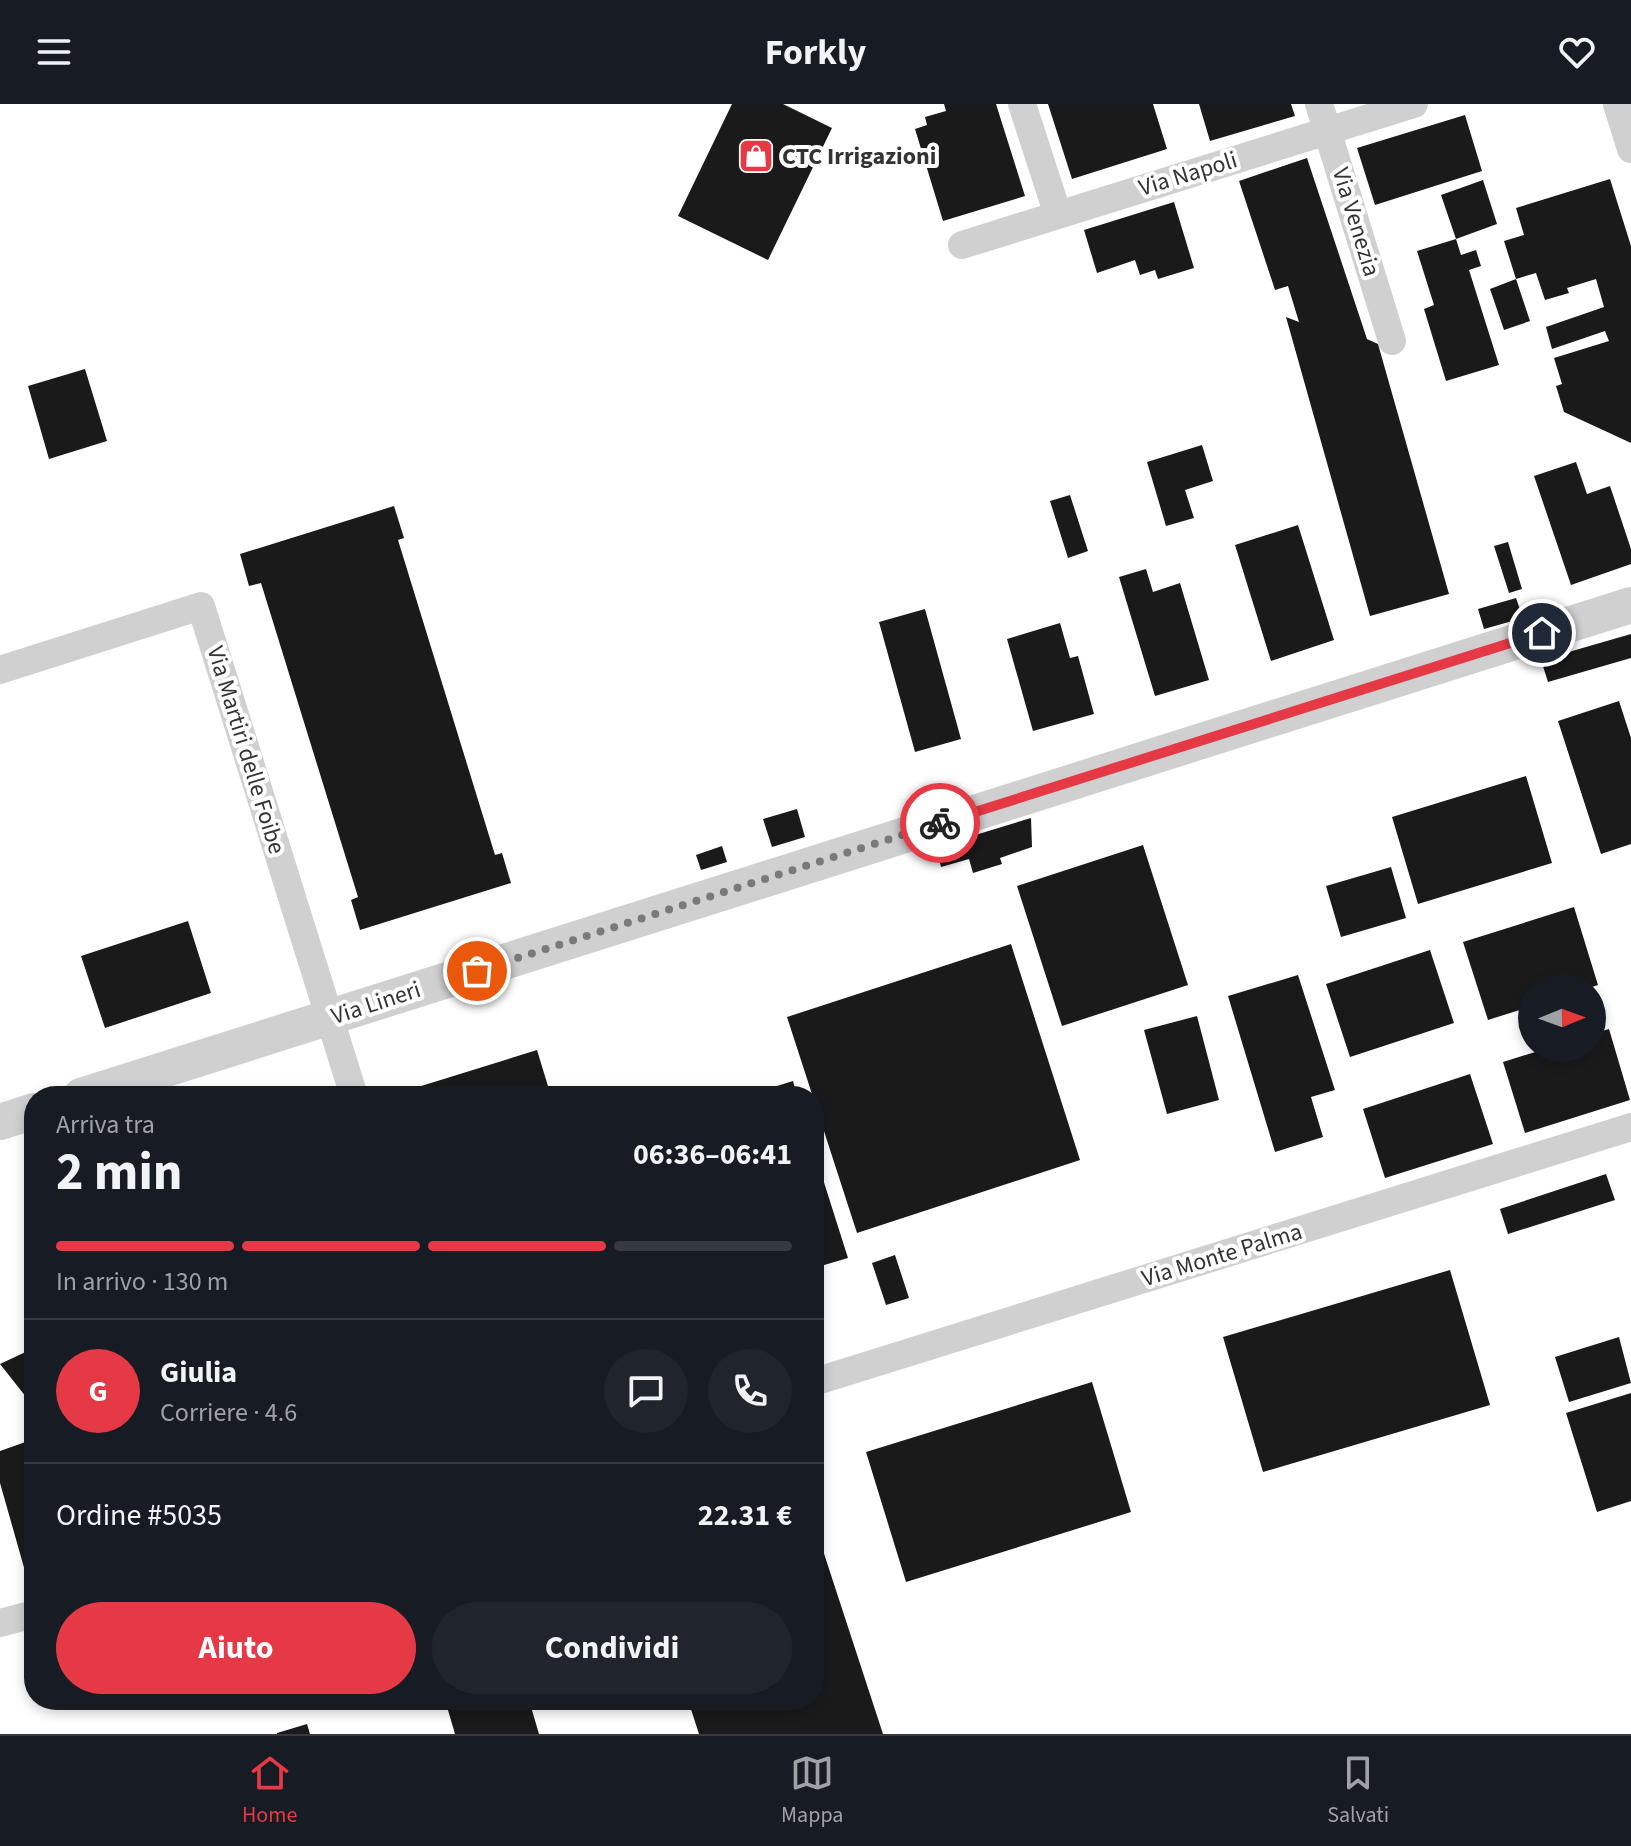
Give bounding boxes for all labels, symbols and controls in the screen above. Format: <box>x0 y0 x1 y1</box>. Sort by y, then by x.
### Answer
text: Forkly <box>765 27 866 78</box>
icon: menu <box>32 30 76 74</box>
icon: heart <box>1555 30 1599 74</box>
shop icon: CTC Irrigazioni <box>737 137 775 175</box>
place label: CTC Irrigazioni <box>782 139 936 174</box>
street label: Via Napoli <box>1135 142 1241 206</box>
street label: Via Venezia <box>1323 163 1389 281</box>
pin <box>1508 599 1576 667</box>
icon: home <box>1520 611 1564 655</box>
street label: Via Martiri delle Foibe <box>198 642 294 858</box>
courier <box>900 783 980 863</box>
icon: bike <box>918 801 962 845</box>
pin <box>443 937 511 1005</box>
icon: bag <box>455 949 499 993</box>
street label: Via Lineri <box>327 972 425 1034</box>
north arrow <box>1518 974 1606 1062</box>
map controls <box>1518 974 1606 1062</box>
text: Arriva tra <box>56 1106 155 1143</box>
text: 06:36–06:41 <box>633 1133 792 1176</box>
text: 2 min <box>56 1136 183 1210</box>
street label: Via Monte Palma <box>1138 1214 1306 1296</box>
text: In arrivo · 130 m <box>56 1263 228 1300</box>
button: chat <box>604 1349 688 1433</box>
button: phone <box>708 1349 792 1433</box>
text: Giulia <box>160 1351 237 1394</box>
text: G <box>88 1370 108 1413</box>
text: Corriere · 4.6 <box>160 1394 297 1431</box>
text: Ordine #5035 <box>56 1494 222 1537</box>
text: 22.31 € <box>698 1494 792 1537</box>
button: Aiuto <box>56 1602 416 1694</box>
button: Condividi <box>432 1602 792 1694</box>
tab: Home <box>242 1751 297 1831</box>
tab: Mappa <box>781 1751 843 1831</box>
tab: Salvati <box>1327 1751 1389 1831</box>

